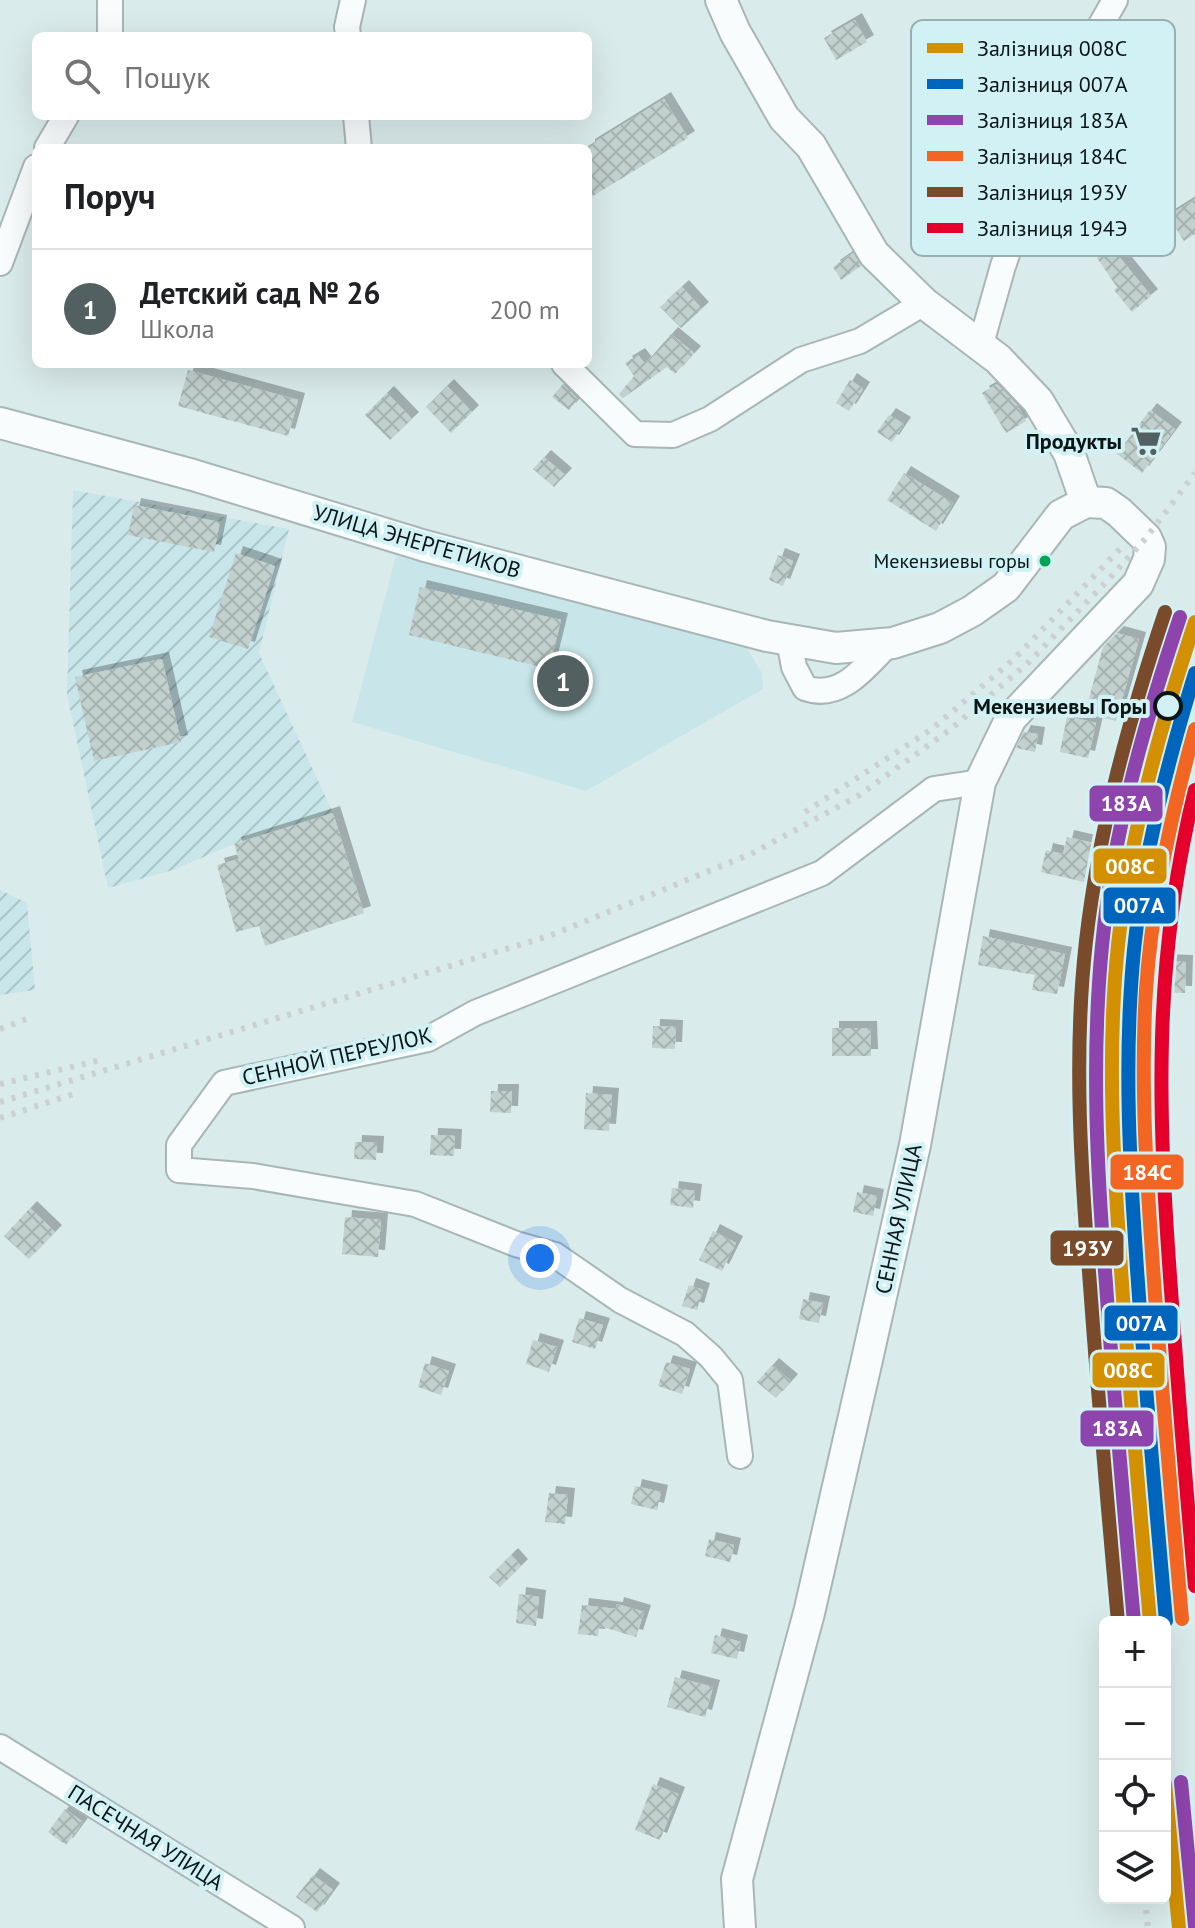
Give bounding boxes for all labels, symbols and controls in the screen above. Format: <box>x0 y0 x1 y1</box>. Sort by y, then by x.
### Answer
legend <box>911 20 1175 256</box>
search box <box>32 32 592 120</box>
text: Залізниця 008С <box>977 34 1127 62</box>
icon: search <box>60 54 104 98</box>
text: Пошук <box>124 57 210 96</box>
text: Залізниця 007А <box>977 70 1128 98</box>
text: Залізниця 183А <box>977 106 1128 134</box>
text: Залізниця 184С <box>977 142 1127 170</box>
text: Поруч <box>64 174 155 218</box>
text: Залізниця 193У <box>977 178 1128 206</box>
text: Залізниця 194Э <box>977 214 1127 242</box>
text: Детский сад № 26 <box>140 273 381 312</box>
text: 1 <box>83 293 97 326</box>
text: 200 m <box>489 293 560 326</box>
text: Школа <box>140 312 215 345</box>
supermarket icon: Продукты <box>1129 424 1163 458</box>
place label: Продукты <box>1026 427 1122 455</box>
street label: УЛИЦА ЭНЕРГЕТИКОВ <box>310 498 524 584</box>
place label: Мекензиевы горы <box>874 548 1030 574</box>
marker: Мекензиевы горы <box>1037 553 1053 569</box>
pin: 1 <box>537 651 589 711</box>
place label: Мекензиевы Горы <box>973 692 1147 720</box>
marker: Мекензиевы Горы <box>1154 692 1182 720</box>
line badge: 183А <box>1088 784 1164 823</box>
text: 183А <box>1101 789 1152 817</box>
line badge: 008С <box>1092 847 1168 885</box>
text: 008С <box>1105 852 1155 880</box>
line badge: 007А <box>1102 886 1177 925</box>
text: 007А <box>1114 891 1165 919</box>
street label: СЕННОЙ ПЕРЕУЛОК <box>239 1021 435 1091</box>
street label: СЕННАЯ УЛИЦА <box>868 1141 928 1297</box>
line badge: 184С <box>1109 1153 1185 1191</box>
text: 184С <box>1122 1158 1172 1186</box>
line badge: 193У <box>1049 1229 1125 1267</box>
text: 193У <box>1062 1234 1112 1262</box>
your location <box>520 1238 560 1278</box>
line badge: 007А <box>1103 1304 1179 1342</box>
text: 007А <box>1116 1309 1167 1337</box>
line badge: 008С <box>1091 1351 1166 1389</box>
text: 008С <box>1103 1356 1153 1384</box>
line badge: 183А <box>1079 1409 1155 1448</box>
text: 183А <box>1092 1414 1143 1442</box>
map controls <box>1099 1616 1171 1904</box>
button: + <box>1099 1616 1171 1688</box>
button: − <box>1099 1688 1171 1760</box>
button: locate <box>1099 1760 1171 1832</box>
street label: ПАСЕЧНАЯ УЛИЦА <box>63 1778 229 1896</box>
button: layers <box>1099 1832 1171 1904</box>

